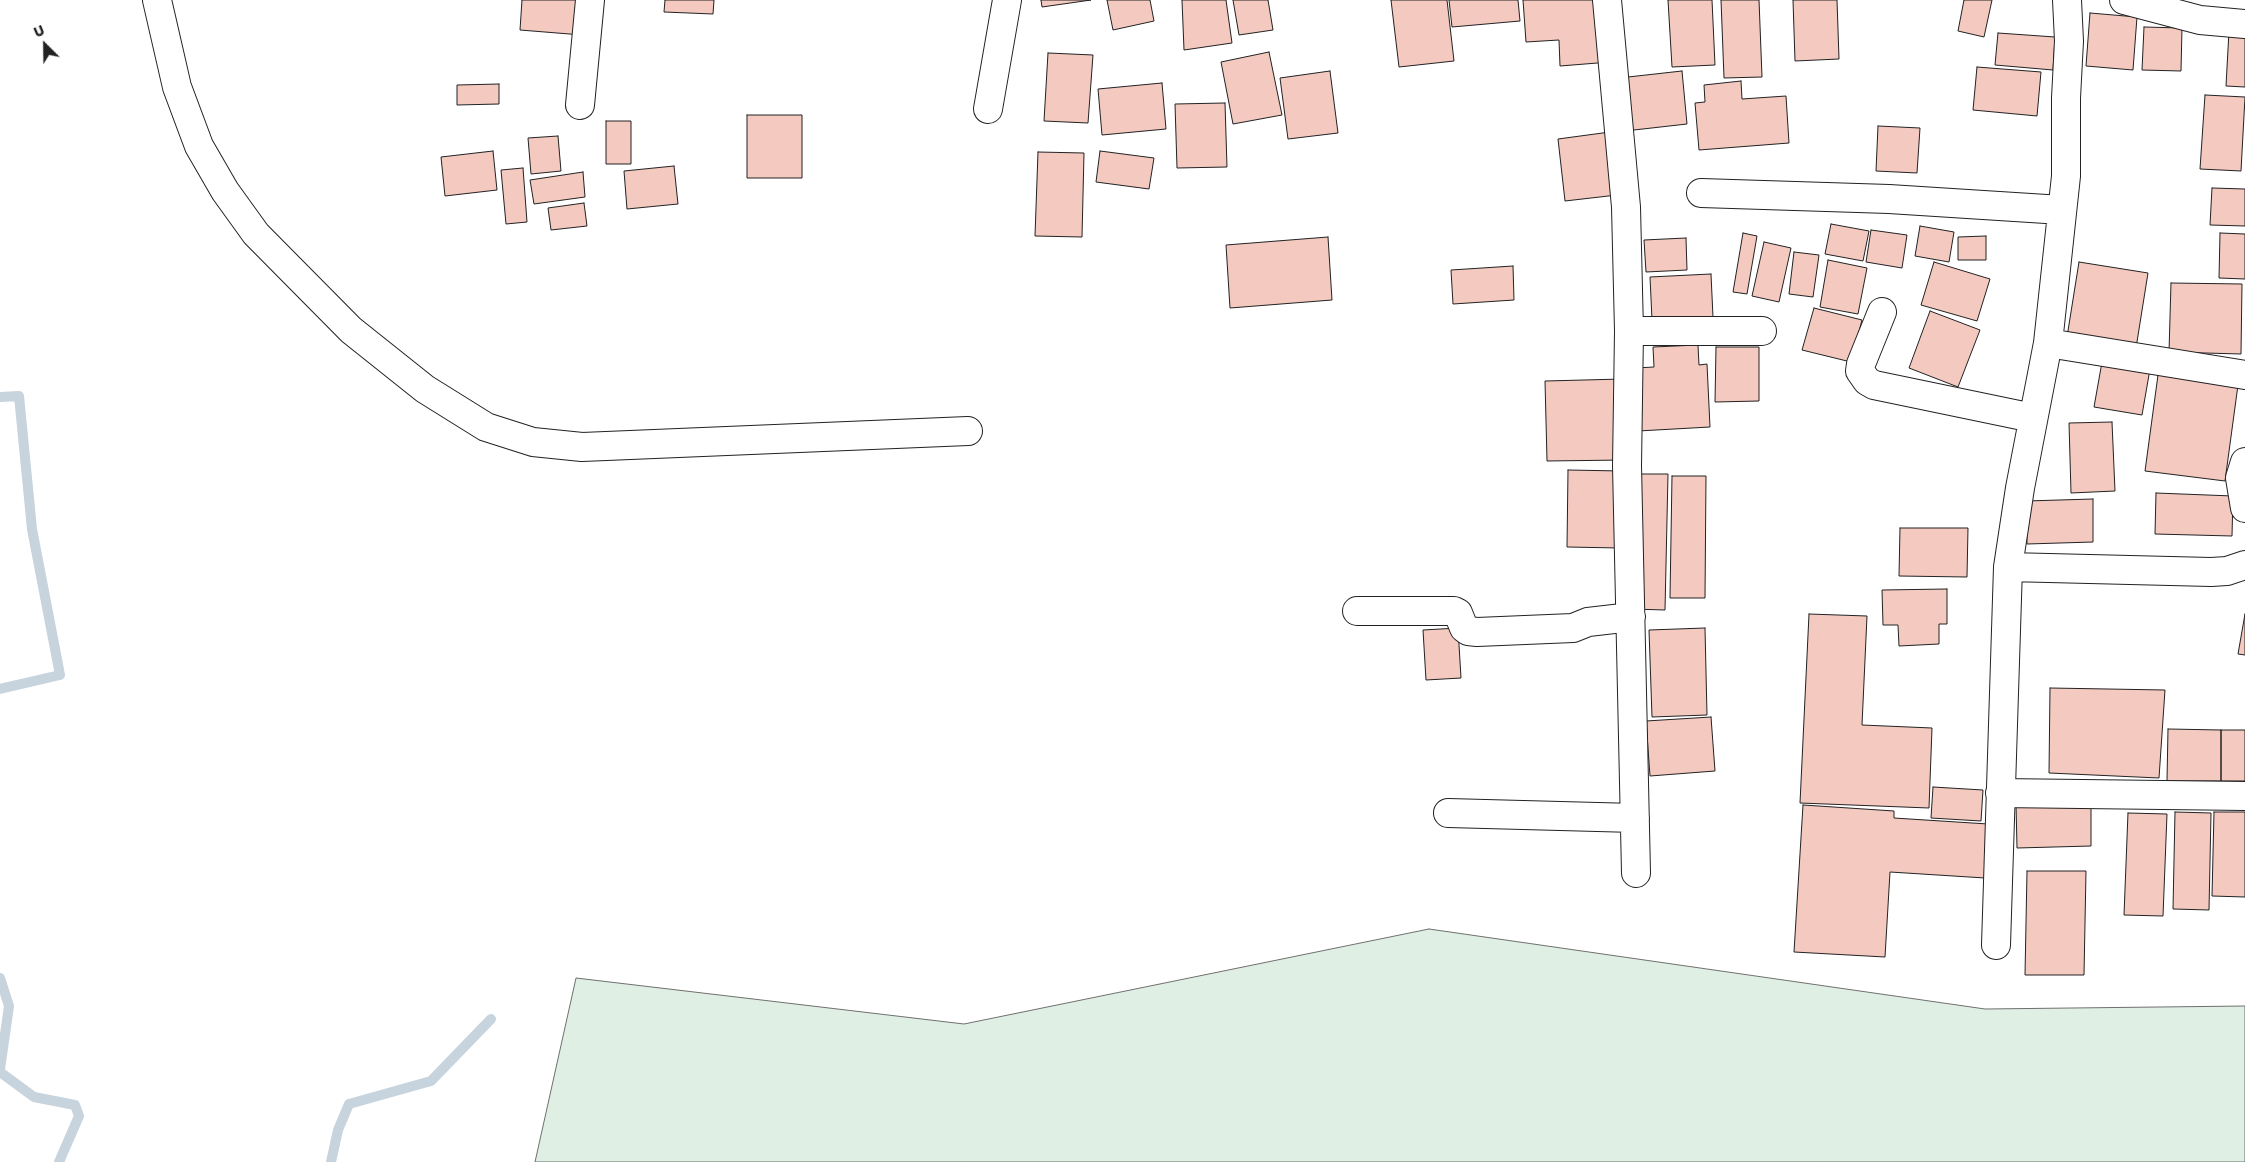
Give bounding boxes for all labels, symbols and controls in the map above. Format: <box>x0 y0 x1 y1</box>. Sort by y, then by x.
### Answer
north arrow <box>20 20 70 70</box>
text: U <box>31 20 48 42</box>

